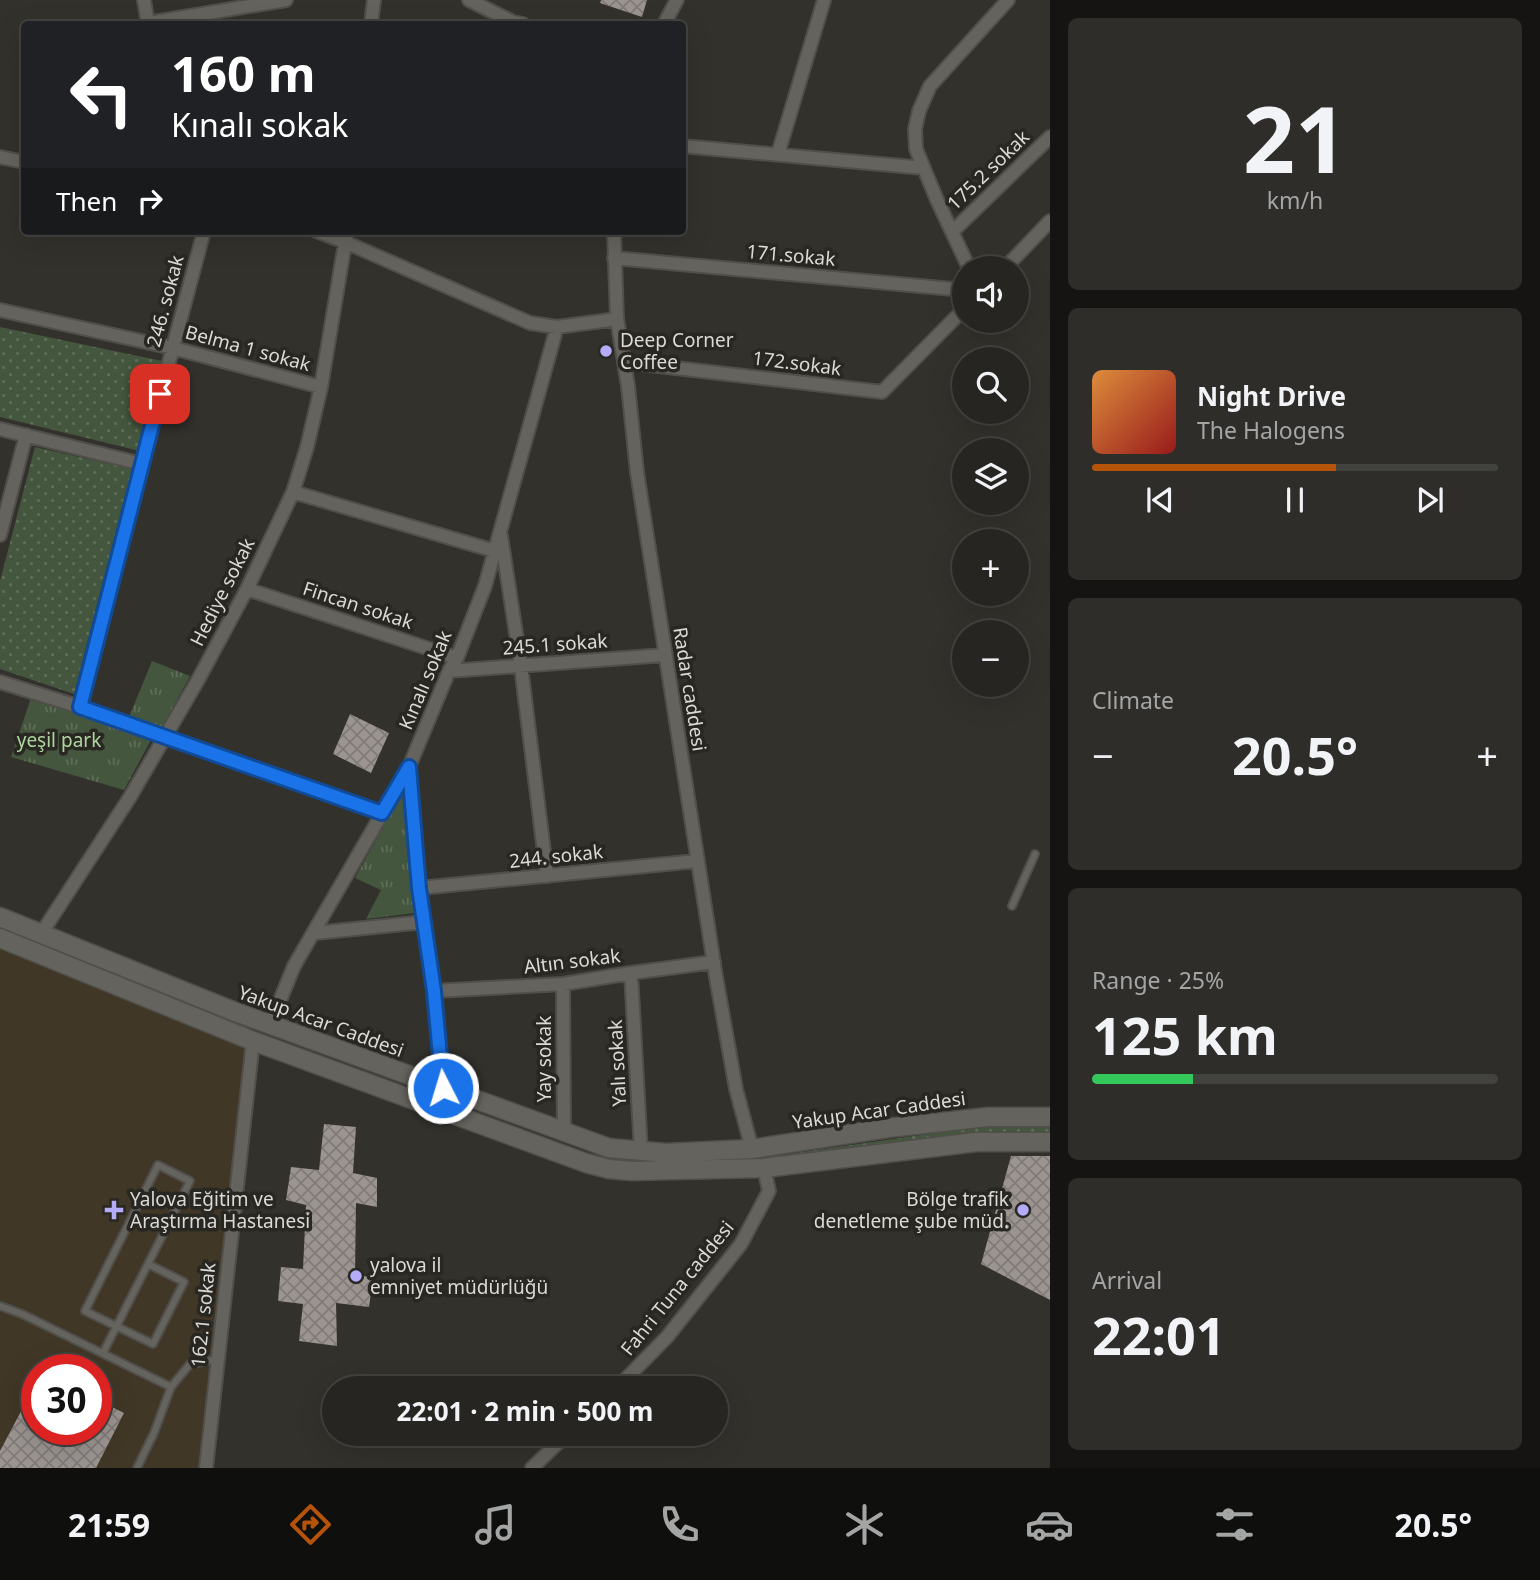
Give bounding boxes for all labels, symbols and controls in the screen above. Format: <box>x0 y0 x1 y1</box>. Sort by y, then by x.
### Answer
text: 160 m <box>171 40 316 106</box>
icon: left <box>56 49 147 140</box>
text: 21 <box>1243 76 1347 200</box>
text: Kınalı sokak <box>171 103 348 146</box>
street label: 175.2 sokak <box>941 124 1035 216</box>
icon: right <box>131 182 169 220</box>
text: Then <box>56 183 117 219</box>
text: km/h <box>1267 184 1323 216</box>
street label: 171.sokak <box>745 238 837 272</box>
street label: 246. sokak <box>140 252 190 350</box>
map controls <box>952 256 1029 697</box>
button: sound <box>952 256 1029 333</box>
street label: Belma 1 sokak <box>182 319 314 377</box>
place label: Deep Corner Coffee <box>620 327 734 375</box>
marker: Deep Corner Coffee <box>598 343 614 359</box>
street label: 172.sokak <box>751 345 843 381</box>
button: search <box>952 347 1029 424</box>
pin <box>130 364 190 424</box>
icon: arrive <box>141 375 179 413</box>
text: Night Drive <box>1197 378 1346 414</box>
text: The Halogens <box>1197 414 1345 446</box>
button: layers <box>952 438 1029 515</box>
icon: previous <box>1141 481 1179 519</box>
icon: pause <box>1276 481 1314 519</box>
icon: next <box>1411 481 1449 519</box>
button: + <box>952 529 1029 606</box>
street label: Hediye sokak <box>184 533 260 651</box>
street label: Fincan sokak <box>300 575 416 635</box>
button: − <box>952 620 1029 697</box>
street label: Radar caddesi <box>667 625 713 753</box>
street label: Kınalı sokak <box>392 626 458 734</box>
street label: 245.1 sokak <box>502 627 608 661</box>
text: Climate <box>1092 684 1174 716</box>
text: 20.5° <box>1232 719 1358 790</box>
park label: yeşil park <box>17 727 101 753</box>
text: − <box>1092 729 1114 781</box>
text: + <box>1476 729 1498 781</box>
street label: 244. sokak <box>508 838 604 874</box>
street label: Altın sokak <box>522 942 622 980</box>
text: Range · 25% <box>1092 964 1224 996</box>
street label: Yakup Acar Caddesi <box>235 979 407 1063</box>
text: 125 km <box>1092 999 1278 1070</box>
street label: Yay sokak <box>531 1016 557 1102</box>
street label: Yalı sokak <box>602 1019 632 1107</box>
position arrow <box>406 1051 480 1125</box>
street label: Yakup Acar Caddesi <box>791 1085 967 1135</box>
place label: Yalova Eğitim ve Araştırma Hastanesi <box>130 1186 310 1234</box>
place label: Bölge trafik denetleme şube müd. <box>814 1186 1009 1234</box>
marker: Yalova Eğitim ve Araştırma Hastanesi <box>104 1200 124 1220</box>
marker: Bölge trafik denetleme şube müd. <box>1015 1202 1031 1218</box>
street label: Fahri Tuna caddesi <box>614 1215 740 1361</box>
place label: yalova il emniyet müdürlüğü <box>370 1252 548 1300</box>
street label: 162.1 sokak <box>185 1261 221 1369</box>
text: Arrival <box>1092 1264 1162 1296</box>
marker: yalova il emniyet müdürlüğü <box>348 1268 364 1284</box>
text: 22:01 <box>1092 1299 1226 1370</box>
speed limit sign: 30 <box>21 1354 112 1445</box>
text: 22:01 · 2 min · 500 m <box>397 1393 653 1429</box>
icon: directions <box>286 1500 335 1549</box>
icon: music <box>471 1500 520 1549</box>
icon: phone <box>655 1500 704 1549</box>
icon: climate <box>840 1500 889 1549</box>
icon: car <box>1025 1500 1074 1549</box>
icon: filters <box>1210 1500 1259 1549</box>
text: 21:59 <box>68 1503 150 1546</box>
text: 20.5° <box>1395 1503 1472 1546</box>

